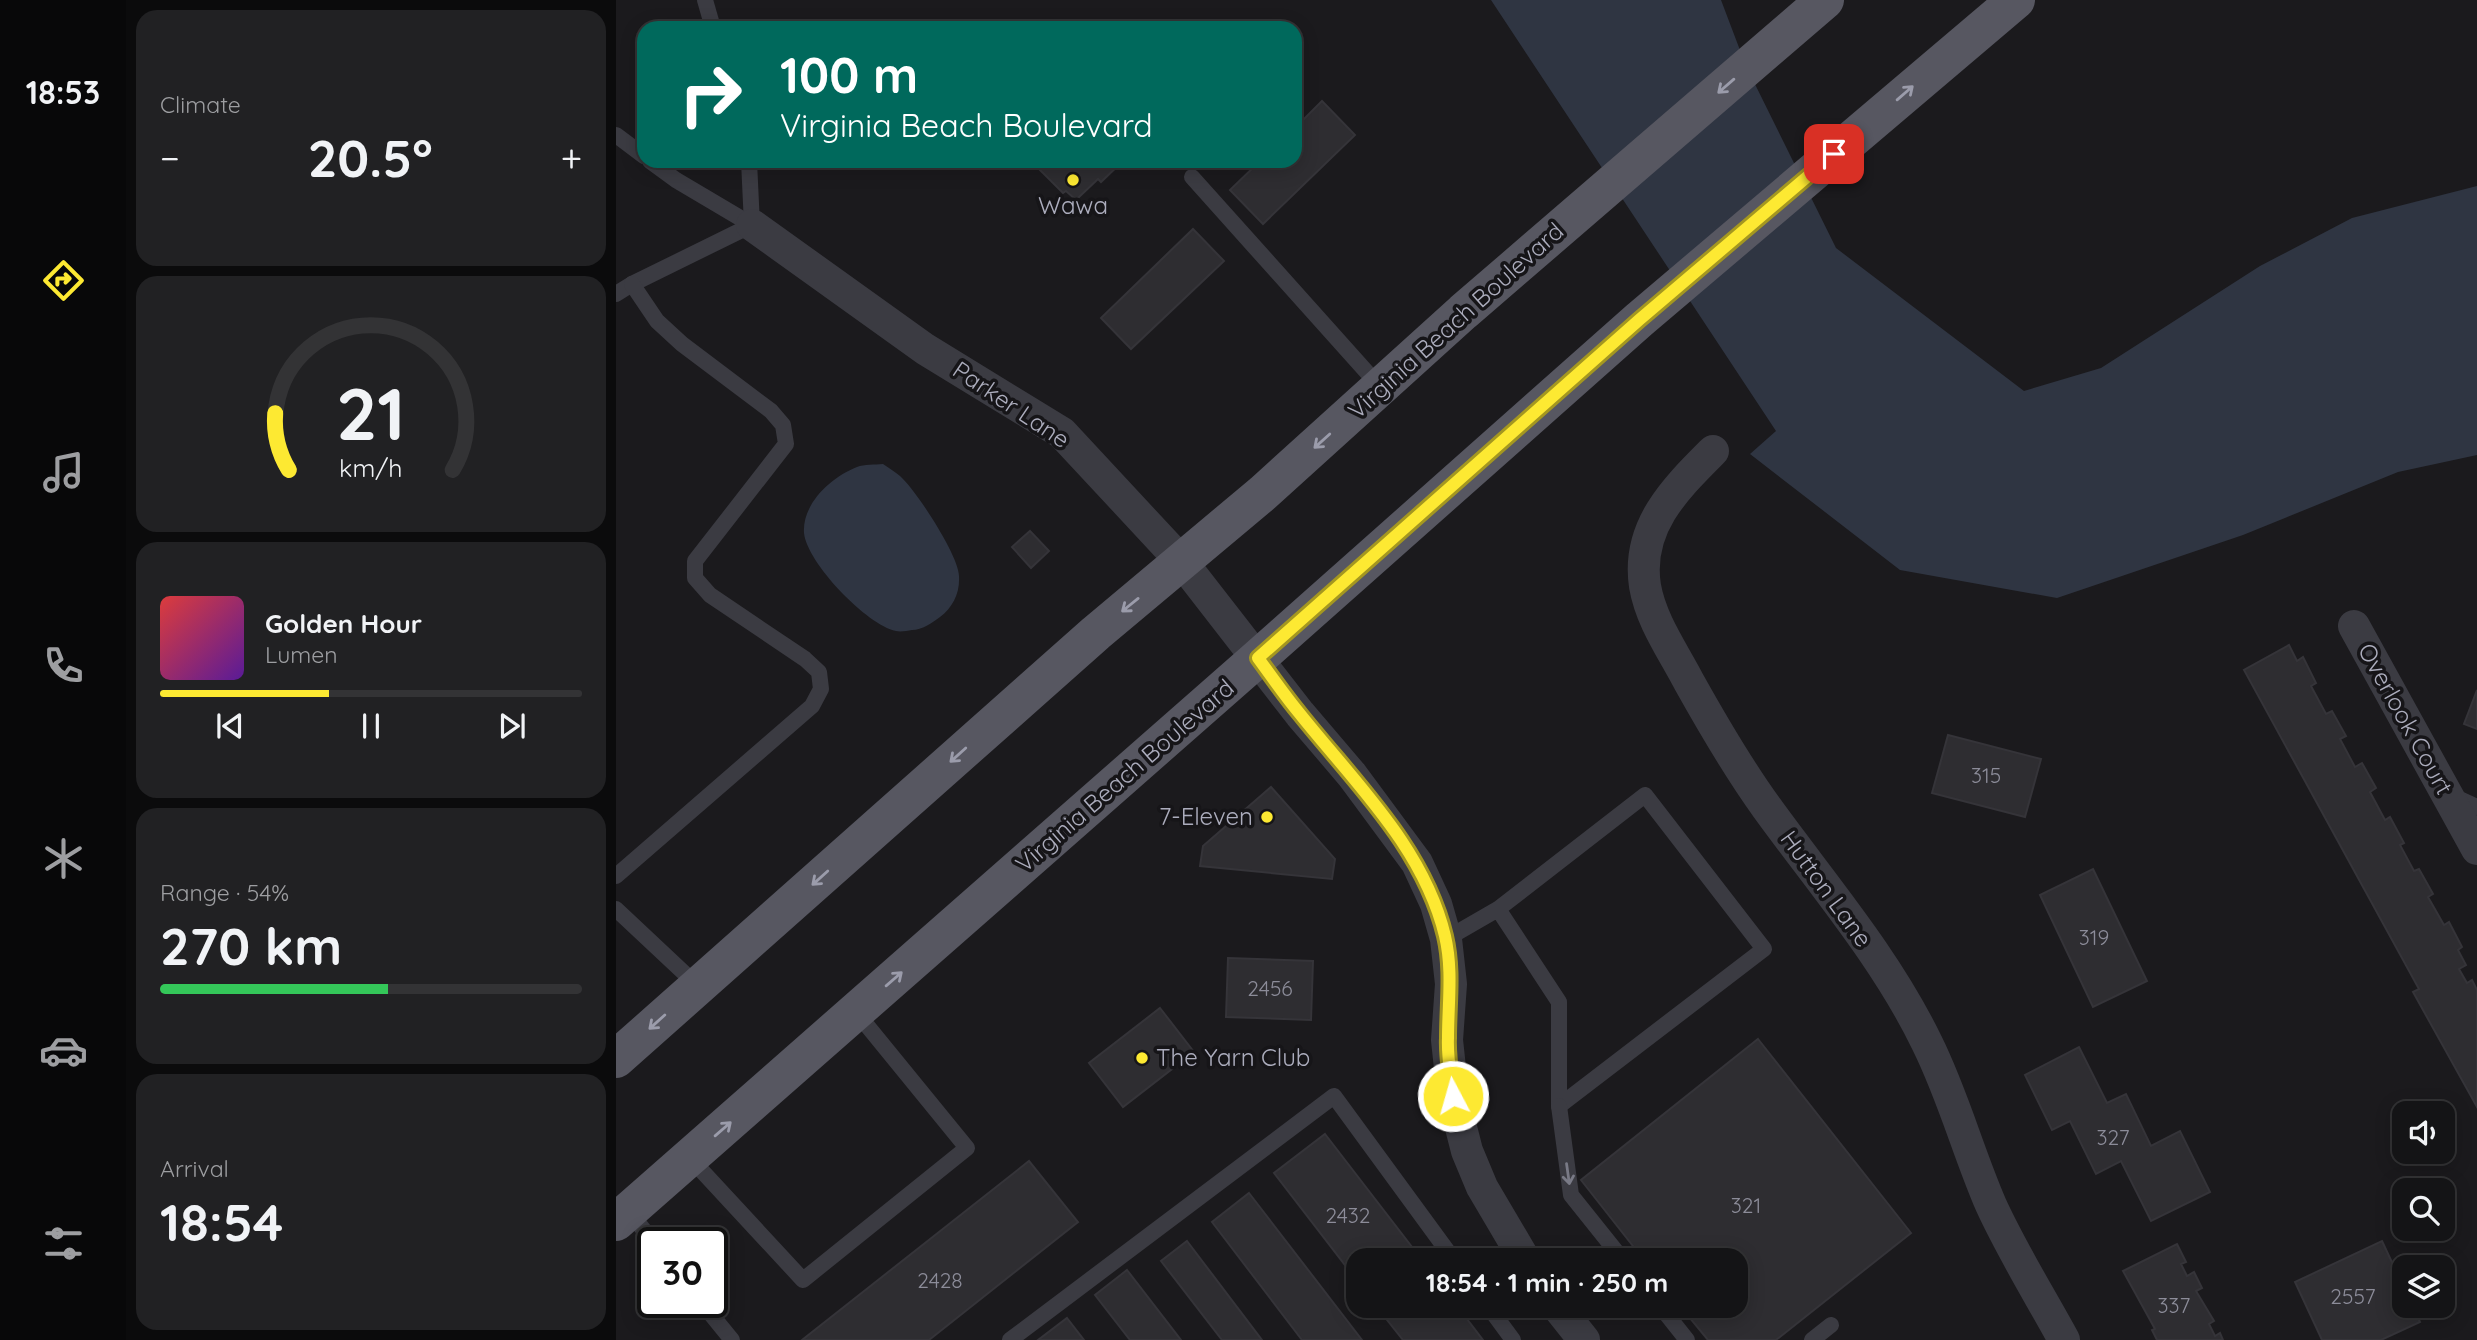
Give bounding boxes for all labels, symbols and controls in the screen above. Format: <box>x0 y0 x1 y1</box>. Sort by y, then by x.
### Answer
text: 100 m <box>780 44 918 105</box>
icon: right <box>665 49 756 140</box>
text: 18:53 <box>26 72 100 112</box>
one-way arrow <box>1717 78 1735 94</box>
one-way arrow <box>1896 85 1914 101</box>
text: Climate <box>160 90 241 119</box>
text: Virginia Beach Boulevard <box>780 105 1153 145</box>
pin <box>1804 124 1864 184</box>
text: 20.5° <box>308 125 433 190</box>
text: − <box>160 134 180 182</box>
text: + <box>561 134 582 182</box>
icon: arrive <box>1815 135 1853 173</box>
marker: Wawa <box>1065 172 1081 188</box>
place label: Wawa <box>1038 190 1108 220</box>
street label: Virginia Beach Boulevard <box>1341 216 1569 425</box>
icon: directions <box>39 256 88 305</box>
street label: Parker Lane <box>947 354 1076 454</box>
text: 21 <box>336 367 406 458</box>
one-way arrow <box>1313 433 1331 449</box>
icon: music <box>39 448 88 497</box>
text: km/h <box>339 452 403 483</box>
one-way arrow <box>1121 598 1139 613</box>
text: Golden Hour <box>265 607 422 640</box>
street label: Overlook Court <box>2352 638 2460 800</box>
text: Lumen <box>265 640 338 669</box>
icon: phone <box>39 641 88 690</box>
street label: Virginia Beach Boulevard <box>1009 672 1240 878</box>
icon: previous <box>211 707 249 745</box>
icon: pause <box>352 707 390 745</box>
icon: next <box>493 707 531 745</box>
one-way arrow <box>949 747 967 763</box>
house number: 315 <box>1971 762 2001 788</box>
place label: 7-Eleven <box>1159 801 1253 831</box>
marker: 7-Eleven <box>1259 809 1275 825</box>
street label: Hutton Lane <box>1774 824 1879 953</box>
icon: climate <box>39 834 88 883</box>
one-way arrow <box>811 870 829 886</box>
text: Range · 54% <box>160 878 289 907</box>
text: 270 km <box>160 913 342 978</box>
house number: 319 <box>2079 924 2109 950</box>
one-way arrow <box>884 971 902 987</box>
house number: 2456 <box>1247 975 1293 1001</box>
one-way arrow <box>649 1014 666 1031</box>
icon: car <box>39 1026 88 1075</box>
place label: The Yarn Club <box>1156 1042 1310 1072</box>
marker: The Yarn Club <box>1134 1050 1150 1066</box>
position arrow <box>1416 1059 1490 1133</box>
map controls <box>2392 1101 2455 1318</box>
button: sound <box>2392 1101 2455 1164</box>
one-way arrow <box>713 1121 731 1137</box>
house number: 327 <box>2096 1124 2130 1150</box>
text: Arrival <box>160 1154 229 1183</box>
one-way arrow <box>1562 1162 1575 1185</box>
button: search <box>2392 1178 2455 1241</box>
text: 18:54 <box>160 1189 283 1254</box>
house number: 321 <box>1731 1192 1761 1218</box>
house number: 2432 <box>1325 1202 1371 1228</box>
icon: filters <box>39 1219 88 1268</box>
speed limit sign: 30 <box>637 1227 728 1318</box>
button: layers <box>2392 1255 2455 1318</box>
text: 18:54 · 1 min · 250 m <box>1426 1266 1668 1299</box>
house number: 2428 <box>917 1267 963 1293</box>
house number: 2557 <box>2330 1283 2376 1309</box>
house number: 337 <box>2158 1292 2191 1318</box>

